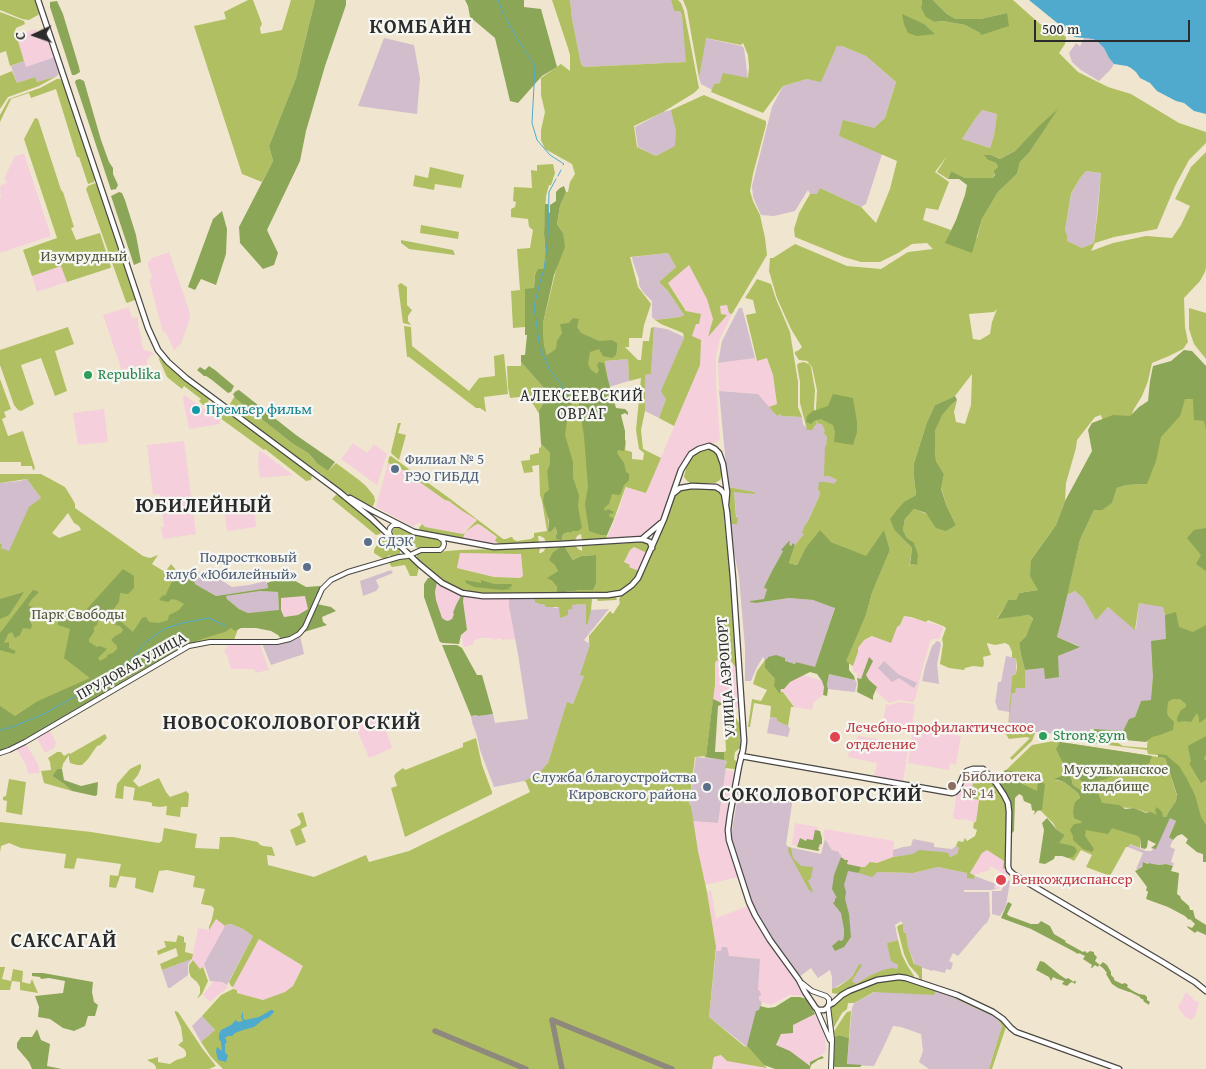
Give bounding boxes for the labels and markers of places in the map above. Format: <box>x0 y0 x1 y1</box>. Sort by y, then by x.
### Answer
place label: Republika <box>98 366 161 384</box>
marker: Republika <box>82 369 94 381</box>
place label: Премьер фильм <box>206 401 312 419</box>
marker: Премьер фильм <box>190 404 202 416</box>
place label: Филиал № 5 РЭО ГИБДД <box>405 451 484 486</box>
marker: Филиал № 5 РЭО ГИБДД <box>389 463 401 475</box>
place label: СДЭК <box>378 533 414 551</box>
marker: СДЭК <box>362 536 374 548</box>
place label: Подростковый клуб «Юбилейный» <box>166 549 297 584</box>
marker: Подростковый клуб «Юбилейный» <box>301 561 313 573</box>
place label: Лечебно-профилактическое отделение <box>846 719 1034 754</box>
place label: Strong gym <box>1053 727 1126 745</box>
marker: Лечебно-профилактическое отделение <box>828 730 842 744</box>
marker: Strong gym <box>1037 730 1049 742</box>
place label: Библиотека № 14 <box>962 768 1041 803</box>
place label: Служба благоустройства Кировского района <box>532 769 697 804</box>
marker: Библиотека № 14 <box>946 780 958 792</box>
marker: Служба благоустройства Кировского района <box>701 781 713 793</box>
place label: Венкождиспансер <box>1012 871 1133 889</box>
marker: Венкождиспансер <box>994 873 1008 887</box>

